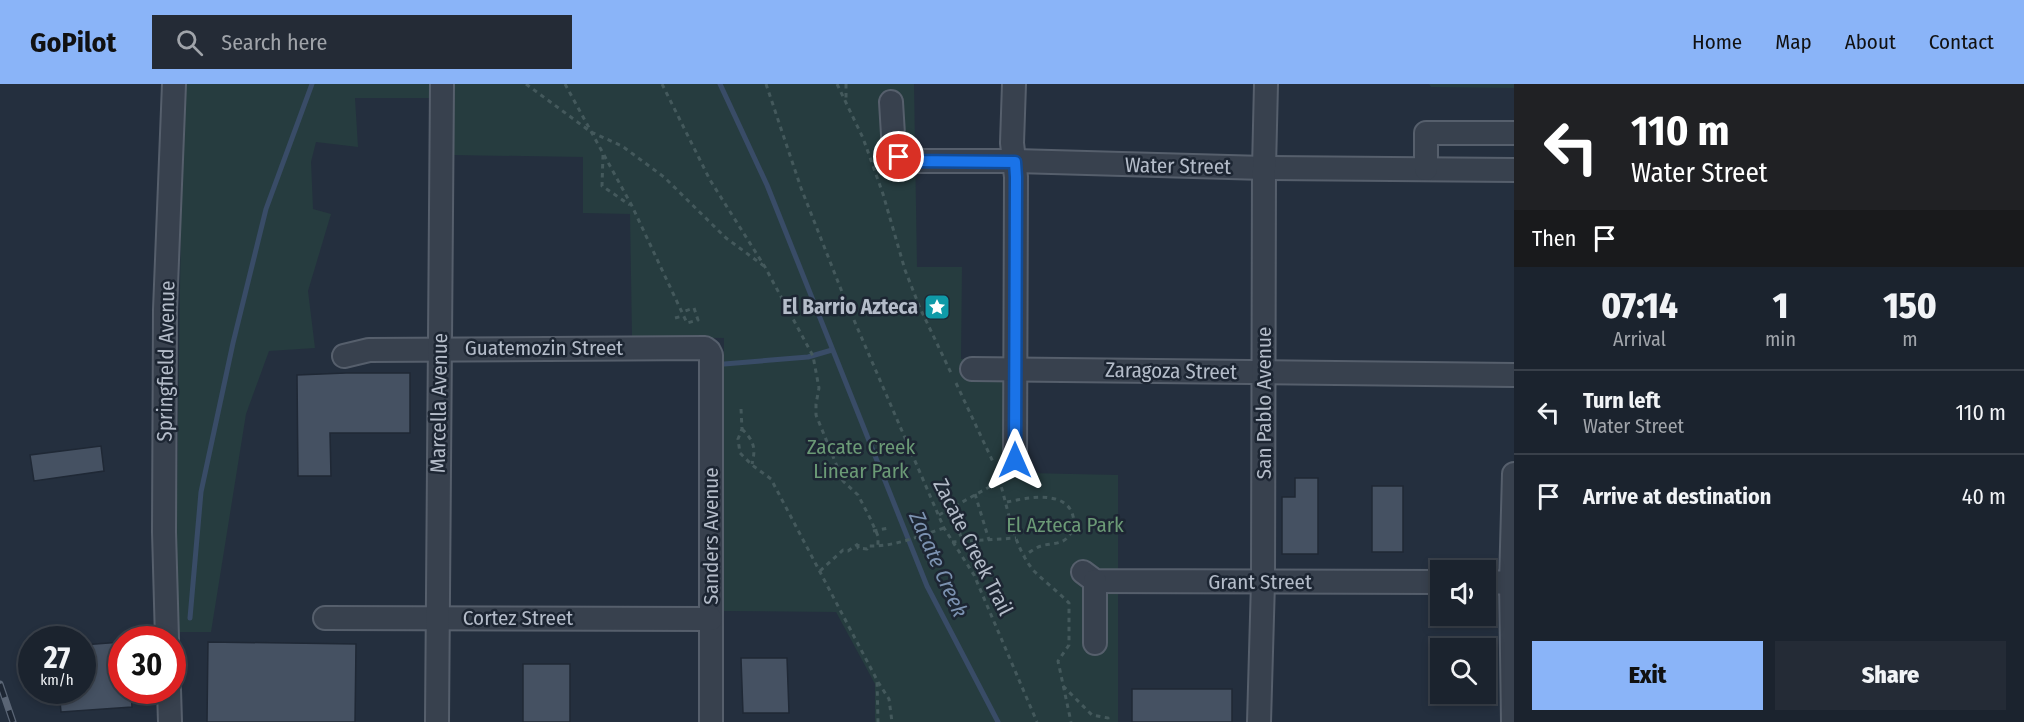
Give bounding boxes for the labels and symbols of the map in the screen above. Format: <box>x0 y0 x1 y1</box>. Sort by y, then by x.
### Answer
pin <box>873 131 924 182</box>
street label: Water Street <box>1125 152 1231 180</box>
street label: Springfield Avenue <box>152 280 180 442</box>
place icon: El Barrio Azteca <box>922 292 952 322</box>
place label: El Barrio Azteca <box>782 294 918 320</box>
street label: San Pablo Avenue <box>1251 327 1277 479</box>
street label: Marcella Avenue <box>425 333 453 473</box>
street label: Guatemozin Street <box>465 335 623 361</box>
street label: Zaragoza Street <box>1105 357 1237 385</box>
position arrow <box>983 428 1047 492</box>
park label: Zacate Creek Linear Park <box>807 434 915 484</box>
street label: Sanders Avenue <box>698 467 724 605</box>
street label: Zacate Creek Trail <box>928 474 1018 620</box>
water label: Zacate Creek <box>904 507 974 621</box>
park label: El Azteca Park <box>1006 512 1124 538</box>
street label: Grant Street <box>1208 569 1312 595</box>
street label: Cortez Street <box>463 605 573 631</box>
speed limit sign: 30 <box>108 626 186 704</box>

